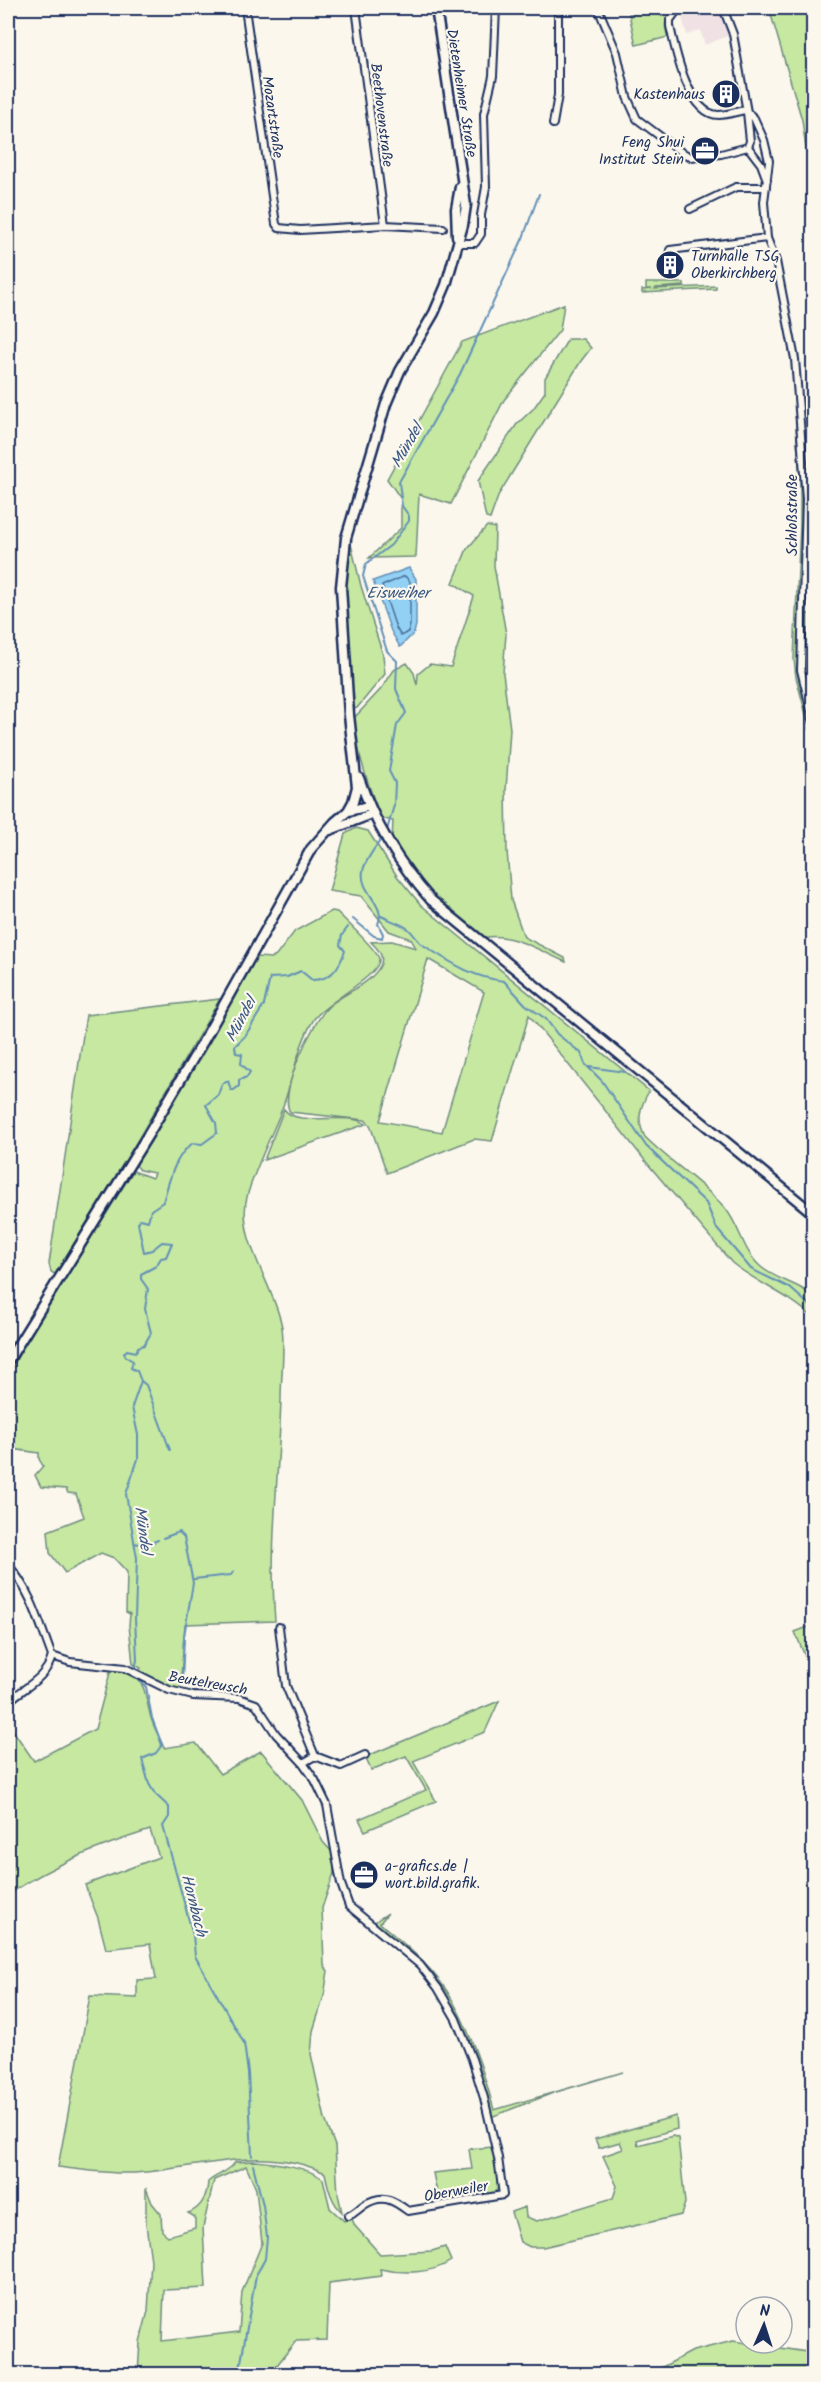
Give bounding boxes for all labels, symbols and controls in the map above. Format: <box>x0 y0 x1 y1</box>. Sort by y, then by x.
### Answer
street label: Dietenheimer Straße <box>439 27 483 159</box>
street label: Beethovenstraße <box>363 62 399 169</box>
street label: Mozartstraße <box>254 74 290 160</box>
building icon: Kastenhaus <box>710 78 742 110</box>
place label: Kastenhaus <box>633 83 706 107</box>
place label: Feng Shui Institut Stein <box>599 131 685 172</box>
office icon: Feng Shui Institut Stein <box>689 135 721 167</box>
place label: Turnhalle TSG Oberkirchberg <box>691 245 780 286</box>
building icon: Turnhalle TSG Oberkirchberg <box>654 249 686 281</box>
water label: Mündel <box>384 416 432 473</box>
street label: Schloßstraße <box>781 474 805 556</box>
water label: Eisweiher <box>367 581 433 606</box>
water label: Mündel <box>219 990 265 1047</box>
water label: Mündel <box>127 1505 159 1559</box>
street label: Beutelreusch <box>166 1665 249 1703</box>
place label: a-grafics.de | wort.bild.grafik. <box>385 1855 480 1896</box>
office icon: a-grafics.de | wort.bild.grafik. <box>348 1859 380 1891</box>
water label: Hornbach <box>174 1872 214 1941</box>
street label: Oberweiler <box>422 2174 491 2209</box>
north arrow <box>734 2295 794 2355</box>
text: N <box>759 2299 770 2324</box>

